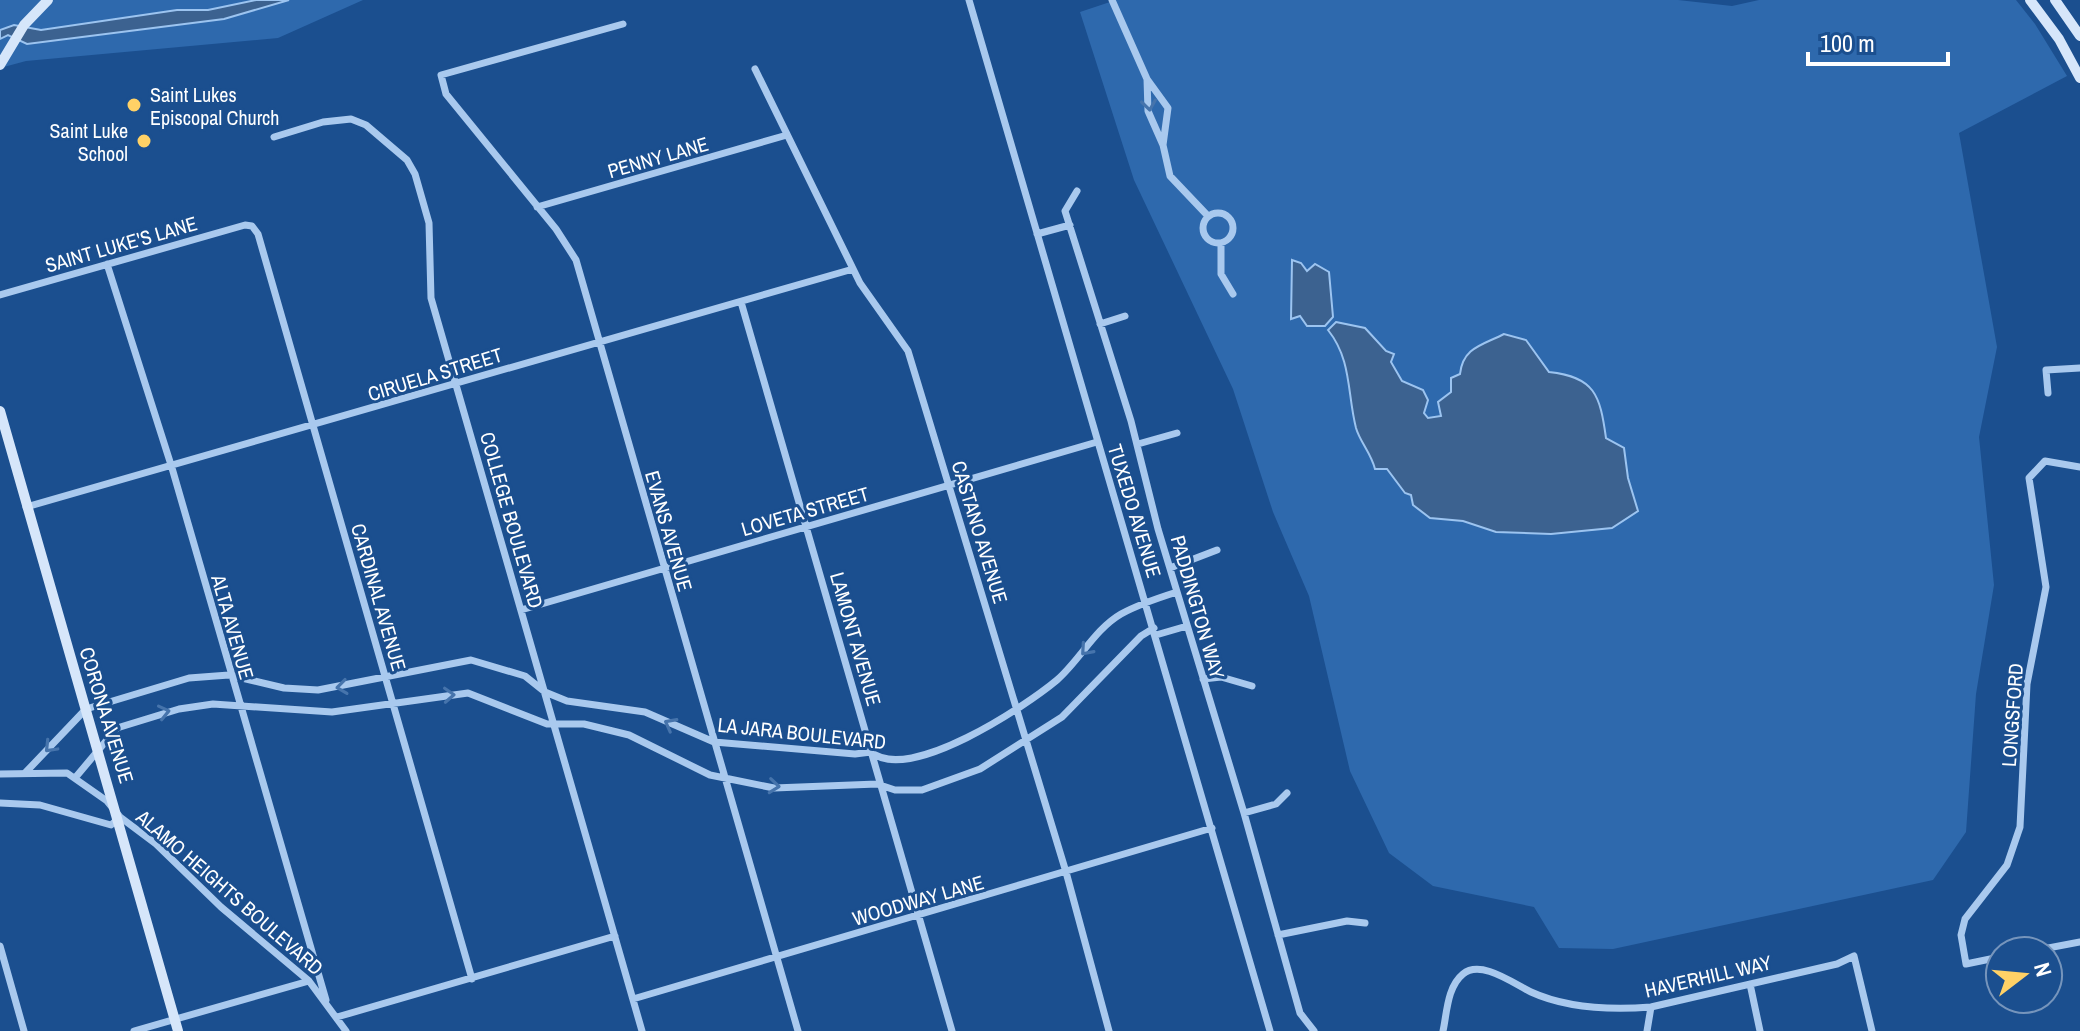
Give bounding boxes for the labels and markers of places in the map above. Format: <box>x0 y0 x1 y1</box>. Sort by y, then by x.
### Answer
place label: Saint Lukes Episcopal Church <box>150 81 279 131</box>
marker: Saint Lukes Episcopal Church <box>125 96 143 114</box>
place label: Saint Luke School <box>50 117 128 167</box>
marker: Saint Luke School <box>135 132 153 150</box>

